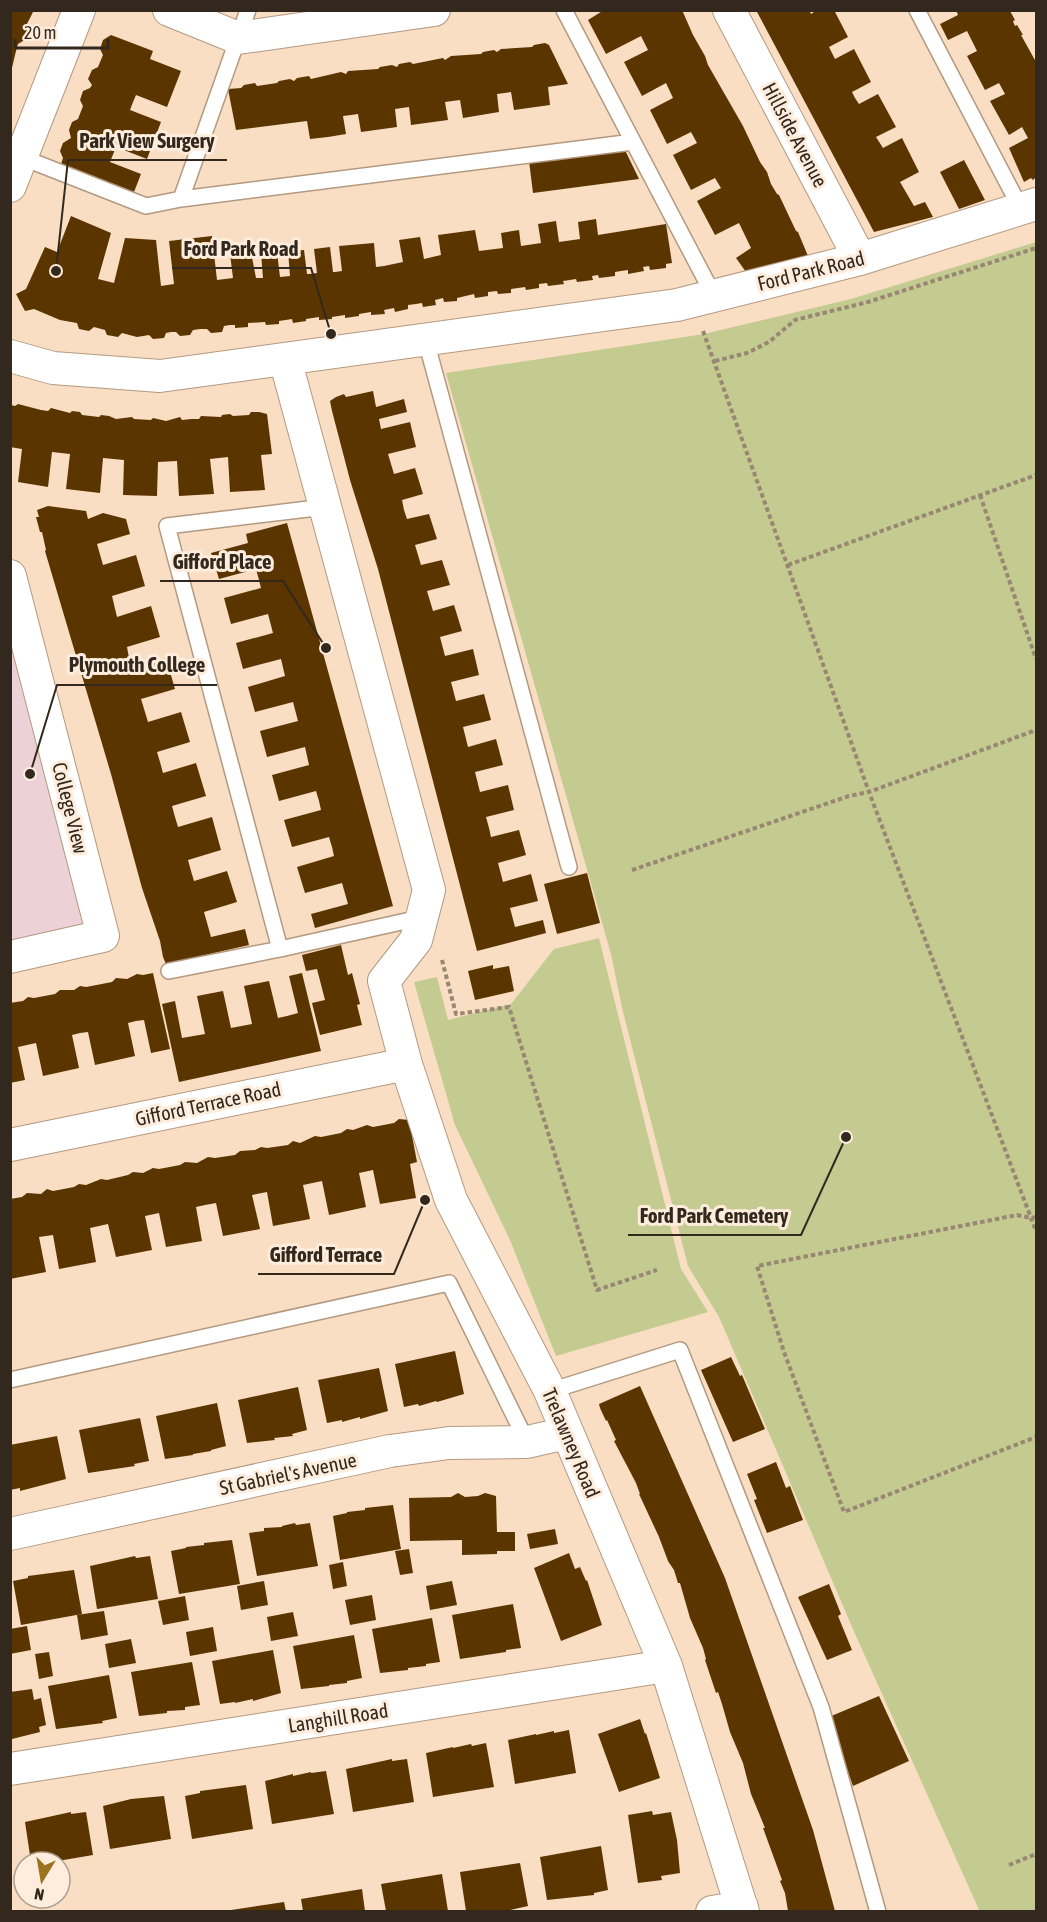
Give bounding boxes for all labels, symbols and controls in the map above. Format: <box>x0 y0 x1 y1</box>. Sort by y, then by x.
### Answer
scale bar <box>15 12 108 50</box>
text: 20 m <box>24 22 56 43</box>
street label: Hillside Avenue <box>758 79 833 191</box>
callout: Park View Surgery <box>68 121 227 160</box>
text: Park View Surgery <box>79 128 215 152</box>
callout: Ford Park Road <box>172 229 311 268</box>
text: Ford Park Road <box>184 236 299 260</box>
street label: Ford Park Road <box>755 246 867 295</box>
callout: Gifford Place <box>160 542 283 581</box>
text: Gifford Place <box>172 549 272 573</box>
callout: Plymouth College <box>57 646 217 685</box>
text: Plymouth College <box>69 652 205 676</box>
street label: College View <box>48 760 93 856</box>
street label: Gifford Terrace Road <box>133 1077 283 1130</box>
callout: Ford Park Cemetery <box>628 1196 801 1235</box>
text: Ford Park Cemetery <box>640 1203 789 1227</box>
callout: Gifford Terrace <box>258 1235 394 1274</box>
text: Gifford Terrace <box>270 1242 382 1266</box>
street label: Trelawney Road <box>538 1385 605 1501</box>
street label: St Gabriel's Avenue <box>217 1448 359 1499</box>
street label: Langhill Road <box>286 1698 390 1737</box>
north arrow <box>12 1850 72 1910</box>
text: N <box>33 1885 45 1904</box>

